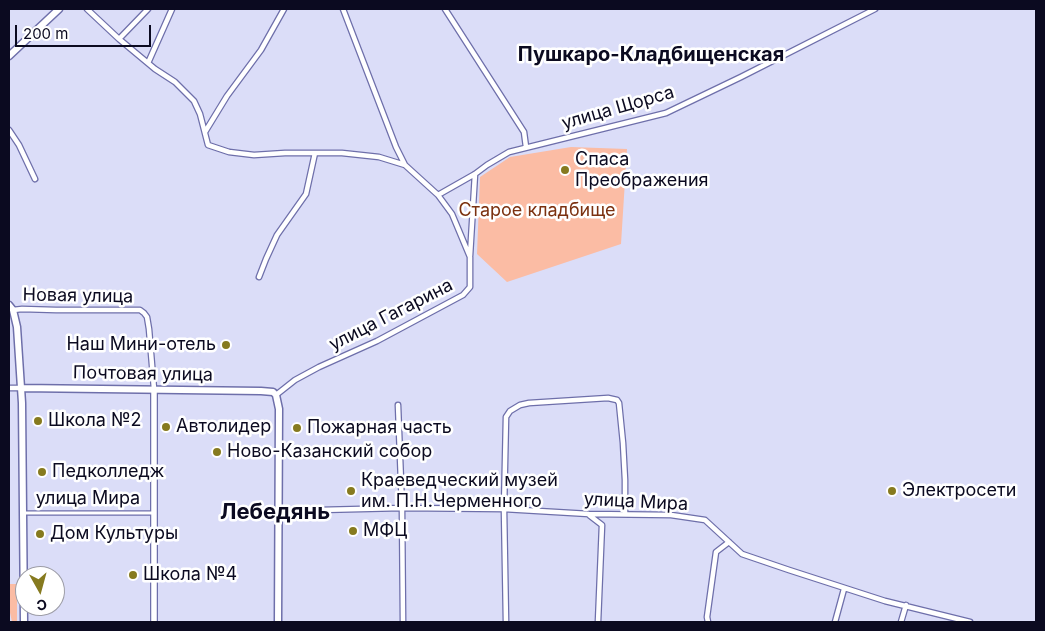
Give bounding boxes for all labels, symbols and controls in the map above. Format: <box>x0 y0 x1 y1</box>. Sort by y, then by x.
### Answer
scale bar <box>18 15 154 47</box>
text: 200 m <box>23 24 68 43</box>
district label: Пушкаро-Кладбищенская <box>518 43 784 67</box>
street label: улица Щорса <box>559 82 677 134</box>
place label: Спаса Преображения <box>575 149 709 192</box>
marker: Спаса Преображения <box>559 164 571 176</box>
park label: Старое кладбище <box>458 200 616 222</box>
street label: улица Гагарина <box>326 275 456 355</box>
street label: Новая улица <box>23 284 133 308</box>
place label: Наш Мини-отель <box>66 334 216 356</box>
marker: Наш Мини-отель <box>220 339 232 351</box>
street label: Почтовая улица <box>73 362 213 386</box>
place label: Школа №2 <box>48 410 142 432</box>
marker: Школа №2 <box>32 415 44 427</box>
place label: Автолидер <box>176 416 271 438</box>
place label: Пожарная часть <box>307 417 452 439</box>
marker: Автолидер <box>160 421 172 433</box>
marker: Пожарная часть <box>291 422 303 434</box>
place label: Ново-Казанский собор <box>227 441 432 463</box>
marker: Ново-Казанский собор <box>211 446 223 458</box>
place label: Педколледж <box>52 461 164 483</box>
marker: Педколледж <box>36 466 48 478</box>
place label: Краеведческий музей им. П.Н.Черменного <box>361 470 558 512</box>
place label: Электросети <box>902 480 1016 502</box>
marker: Краеведческий музей им. П.Н.Черменного <box>345 485 357 497</box>
marker: Электросети <box>886 485 898 497</box>
street label: улица Мира <box>36 488 140 510</box>
street label: улица Мира <box>583 488 689 516</box>
district label: Лебедянь <box>220 499 330 525</box>
place label: МФЦ <box>363 520 407 542</box>
place label: Дом Культуры <box>50 523 178 545</box>
marker: МФЦ <box>347 525 359 537</box>
marker: Дом Культуры <box>34 528 46 540</box>
place label: Школа №4 <box>143 564 237 586</box>
north arrow <box>15 566 65 616</box>
marker: Школа №4 <box>127 569 139 581</box>
text: С <box>36 596 48 614</box>

